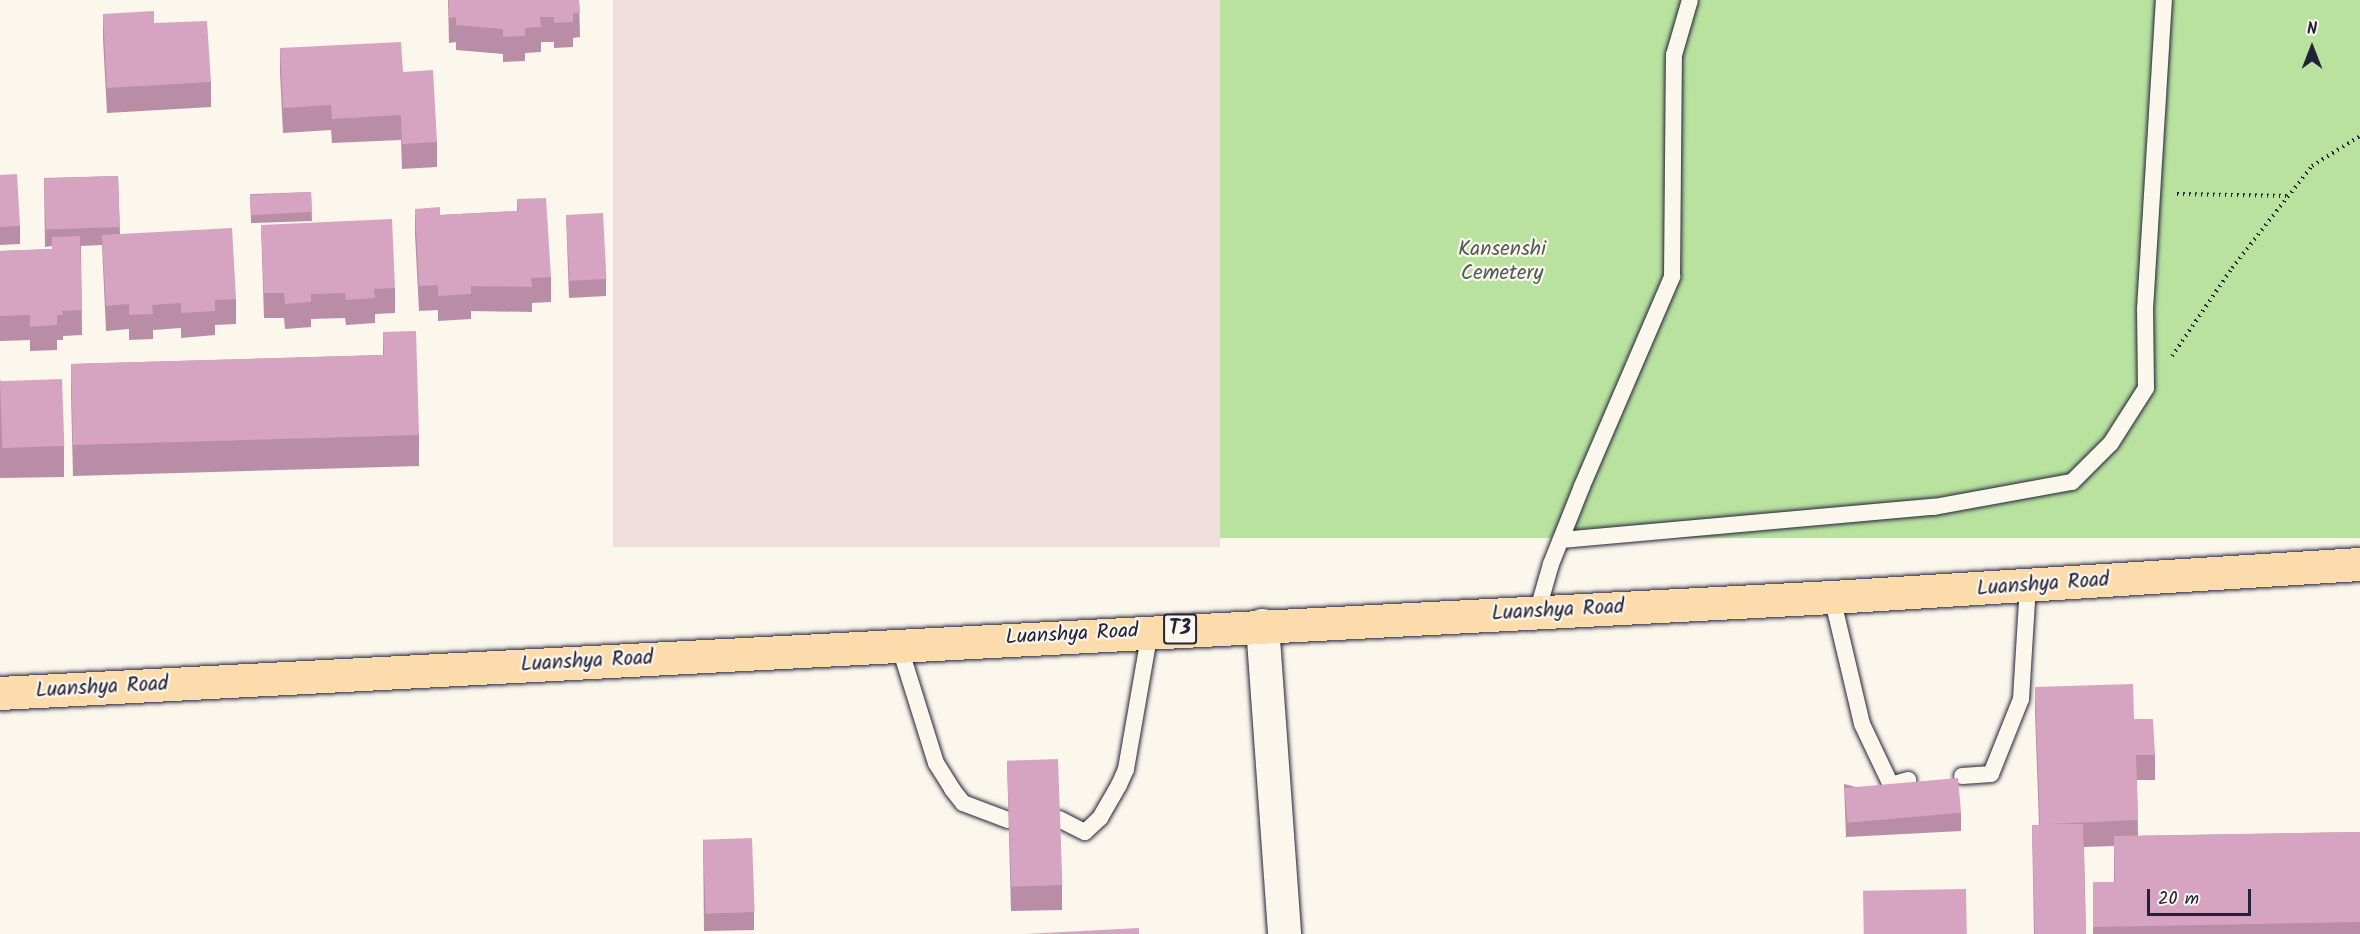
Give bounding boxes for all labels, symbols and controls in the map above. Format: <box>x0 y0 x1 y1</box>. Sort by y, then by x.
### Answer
text: N <box>2307 17 2317 42</box>
north arrow <box>2282 18 2342 78</box>
park label: Kansenshi Cemetery <box>1458 237 1546 287</box>
street label: Luanshya Road <box>1976 568 2110 602</box>
street label: Luanshya Road <box>1491 595 1625 627</box>
road number: T3 <box>1162 612 1198 646</box>
street label: Luanshya Road <box>1005 619 1139 651</box>
street label: Luanshya Road <box>520 646 654 678</box>
street label: Luanshya Road <box>35 672 169 704</box>
scale bar <box>2150 877 2254 915</box>
text: 20 m <box>2158 885 2199 914</box>

